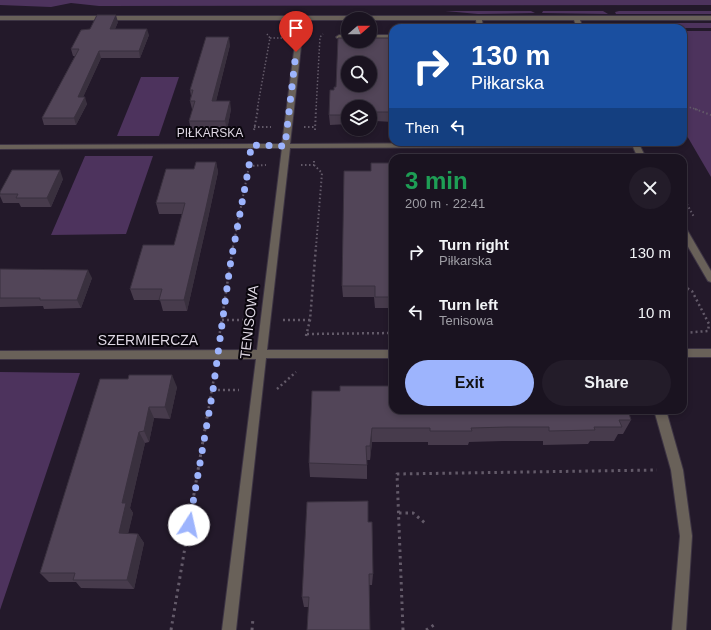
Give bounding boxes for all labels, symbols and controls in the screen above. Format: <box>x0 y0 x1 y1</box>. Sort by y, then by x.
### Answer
pin <box>279 11 313 52</box>
north arrow <box>341 12 377 48</box>
map controls <box>341 12 377 136</box>
icon: arrive <box>285 17 307 39</box>
icon: right <box>405 40 457 92</box>
text: 130 m <box>471 40 550 71</box>
button: search <box>341 56 377 92</box>
text: Piłkarska <box>471 73 544 93</box>
button: layers <box>341 100 377 136</box>
icon: left <box>447 116 469 138</box>
text: Then <box>405 119 439 136</box>
street label: PIŁKARSKA <box>177 126 243 140</box>
text: 3 min <box>405 167 468 194</box>
button: close <box>629 167 671 209</box>
text: 200 m · 22:41 <box>405 196 485 211</box>
text: Turn right <box>439 236 509 253</box>
icon: right <box>405 241 427 263</box>
text: 130 m <box>629 244 671 261</box>
text: Piłkarska <box>439 253 492 268</box>
street label: TENISOWA <box>237 284 262 360</box>
text: Turn left <box>439 296 498 313</box>
icon: left <box>405 301 427 323</box>
text: 10 m <box>638 304 671 321</box>
text: Tenisowa <box>439 313 493 328</box>
street label: SZERMIERCZA <box>98 332 199 348</box>
button: Exit <box>405 360 534 406</box>
button: Share <box>542 360 671 406</box>
position arrow <box>168 504 210 546</box>

